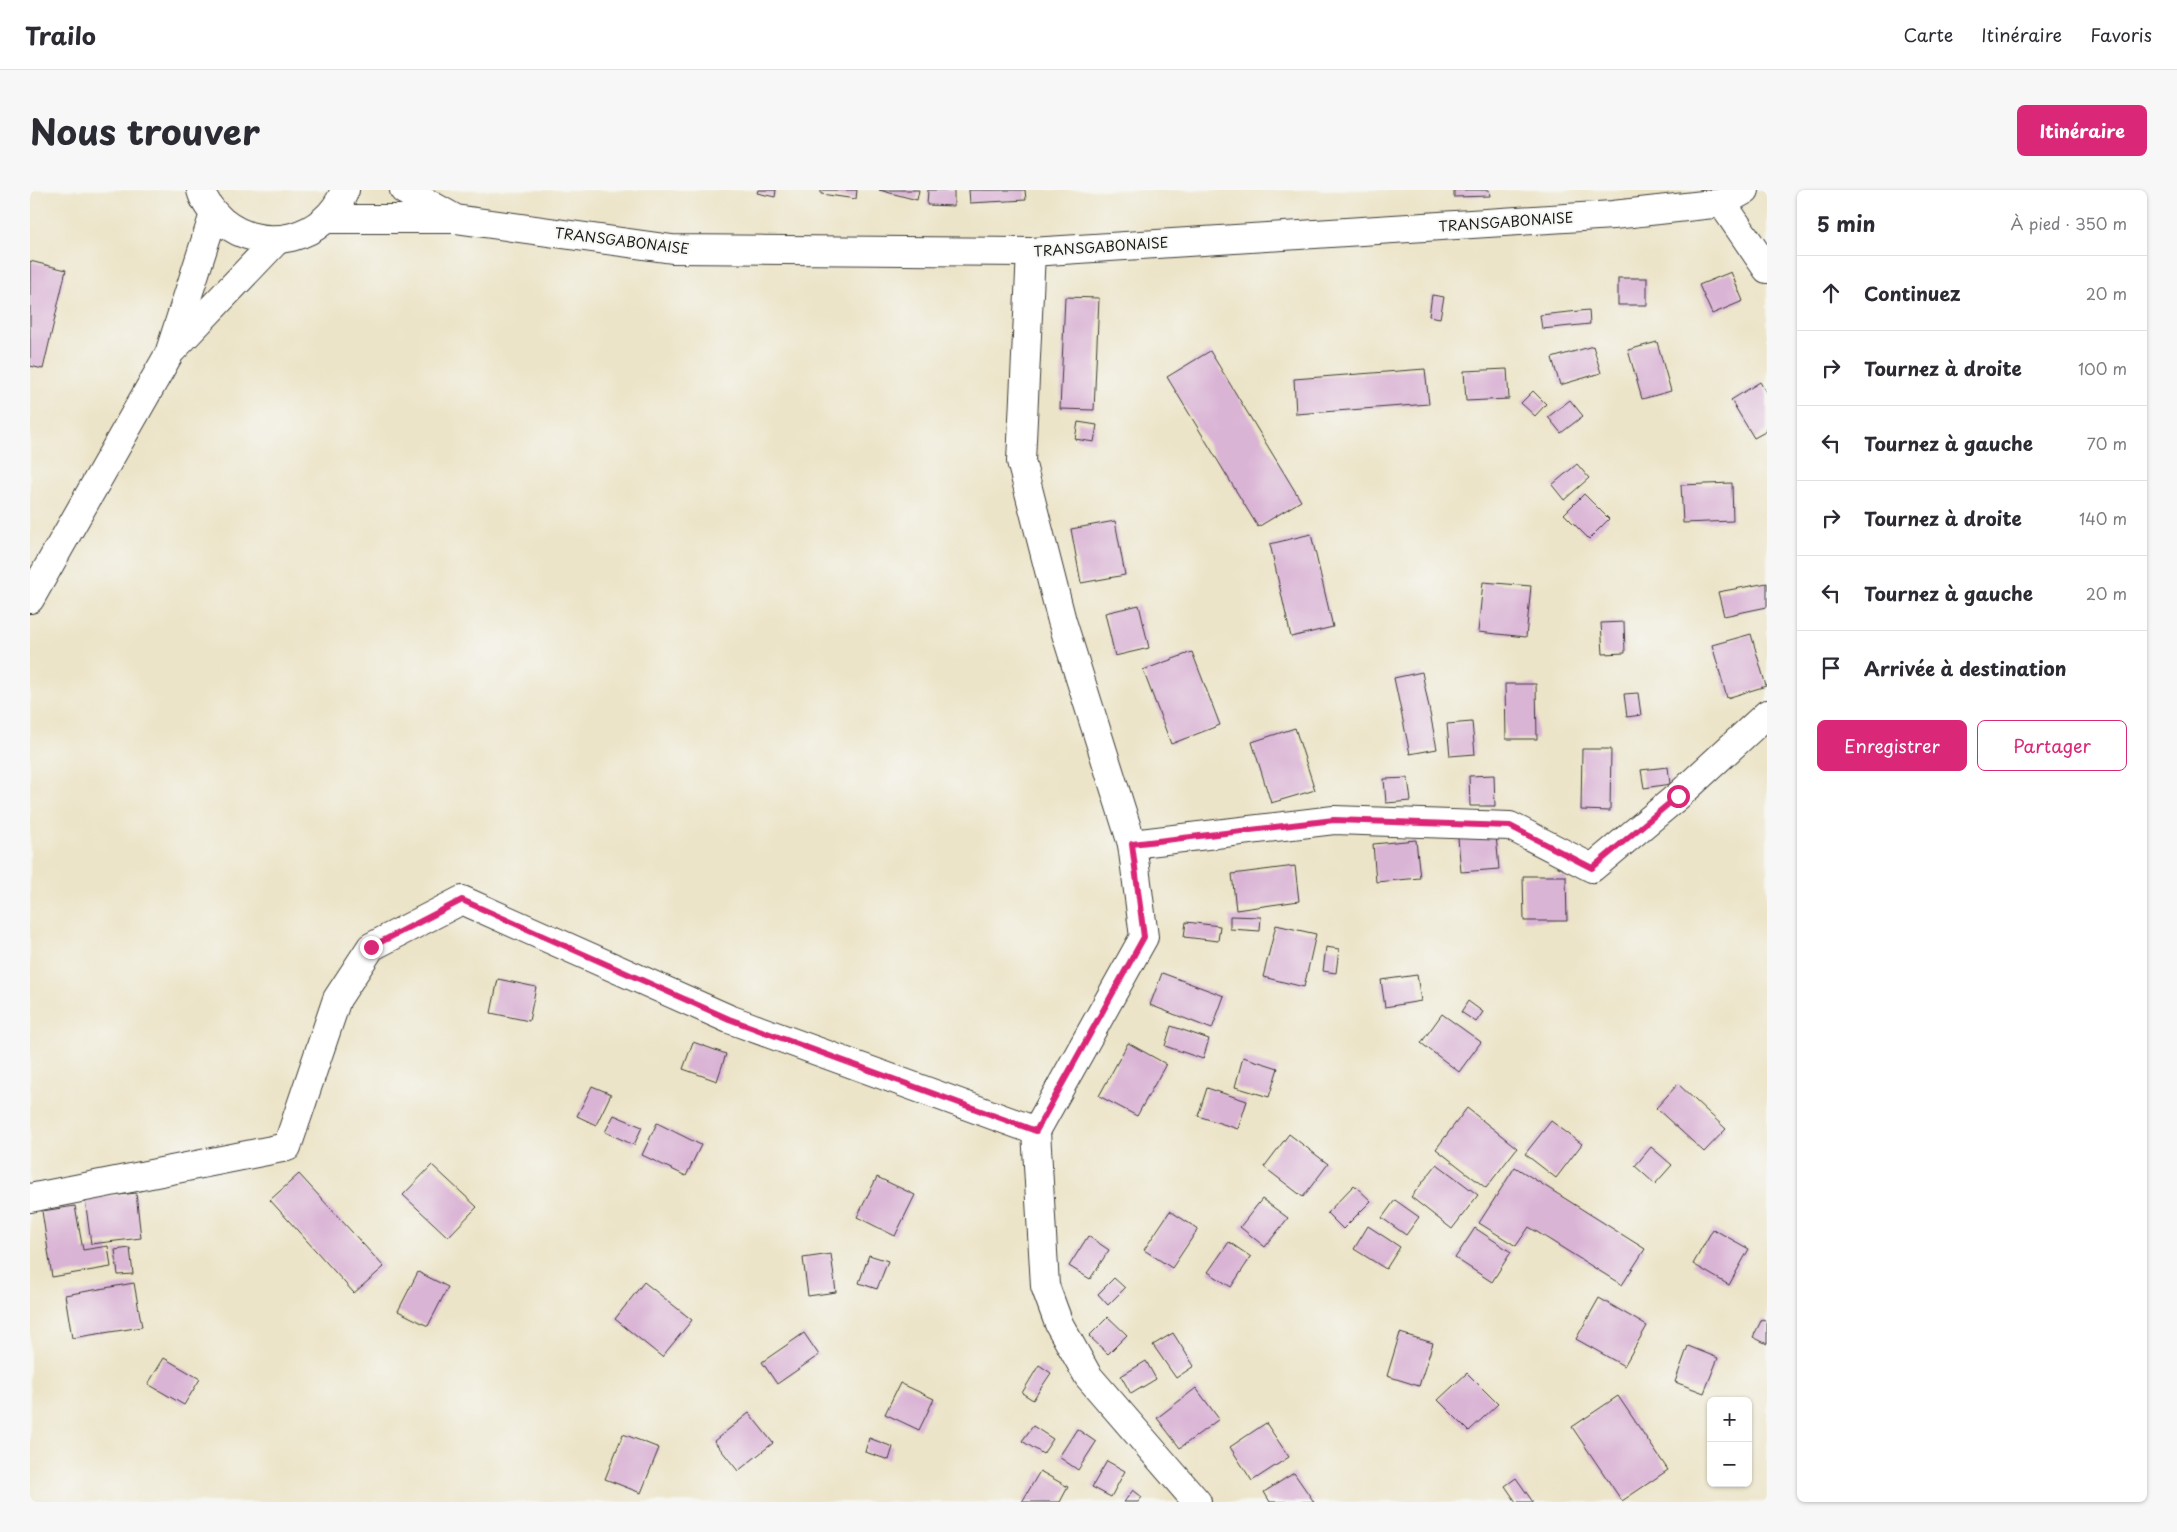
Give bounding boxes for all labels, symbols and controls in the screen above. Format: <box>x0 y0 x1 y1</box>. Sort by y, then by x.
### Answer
text: Trailo <box>25 17 96 53</box>
text: Carte <box>1903 21 1953 48</box>
text: Itinéraire <box>1981 21 2062 48</box>
text: Favoris <box>2090 21 2152 48</box>
text: Nous trouver <box>30 104 260 157</box>
button: Itinéraire <box>2017 105 2147 156</box>
street label: TRANSGABONAISE <box>1438 206 1574 237</box>
text: 5 min <box>1817 207 1875 239</box>
text: À pied · 350 m <box>2011 211 2127 235</box>
street label: TRANSGABONAISE <box>554 222 691 259</box>
street label: TRANSGABONAISE <box>1033 231 1169 262</box>
icon: ahead <box>1817 279 1845 307</box>
text: Continuez <box>1864 279 1961 307</box>
text: 20 m <box>2086 281 2127 305</box>
icon: right <box>1817 354 1845 382</box>
text: Tournez à droite <box>1864 354 2022 382</box>
text: 100 m <box>2078 356 2127 380</box>
icon: left <box>1817 429 1845 457</box>
text: Tournez à gauche <box>1864 429 2033 457</box>
text: 70 m <box>2087 431 2127 455</box>
icon: right <box>1817 504 1845 532</box>
text: Tournez à droite <box>1864 504 2022 532</box>
text: 140 m <box>2079 506 2127 530</box>
icon: left <box>1817 579 1845 607</box>
text: Tournez à gauche <box>1864 579 2033 607</box>
text: 20 m <box>2086 581 2127 605</box>
icon: arrive <box>1817 654 1845 682</box>
text: Arrivée à destination <box>1864 654 2067 682</box>
button: Enregistrer <box>1817 720 1967 771</box>
button: Partager <box>1977 720 2127 771</box>
route start <box>1667 785 1690 808</box>
route end <box>360 936 383 959</box>
map controls <box>1707 1397 1752 1487</box>
button: + <box>1707 1397 1752 1442</box>
button: − <box>1707 1442 1752 1487</box>

